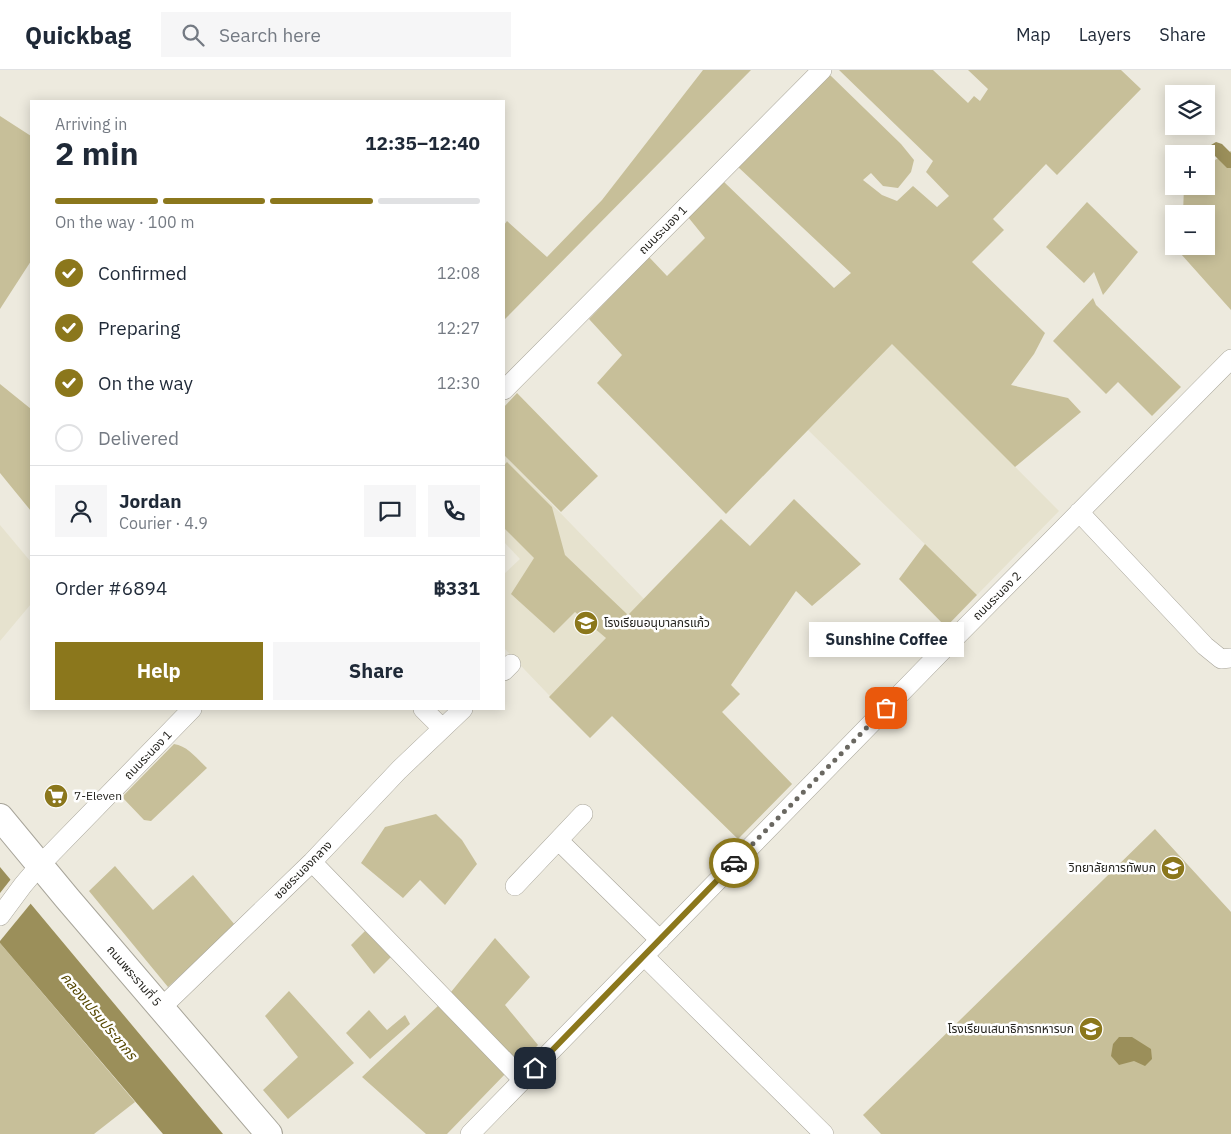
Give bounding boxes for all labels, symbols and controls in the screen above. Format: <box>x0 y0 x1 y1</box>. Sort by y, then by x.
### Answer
search box <box>161 12 511 57</box>
text: Quickbag <box>25 19 131 51</box>
icon: search <box>179 21 207 49</box>
text: Search here <box>219 23 321 47</box>
text: Map <box>1016 23 1051 46</box>
text: Layers <box>1079 23 1131 46</box>
text: Share <box>1159 23 1206 46</box>
map controls <box>1165 85 1215 255</box>
button: layers <box>1165 85 1215 135</box>
text: Arriving in <box>55 114 127 134</box>
text: 12:35–12:40 <box>365 131 480 155</box>
text: 2 min <box>55 132 139 174</box>
button: + <box>1165 145 1215 195</box>
street label: ถนนระนอง 1 <box>635 202 690 257</box>
button: − <box>1165 205 1215 255</box>
text: On the way · 100 m <box>55 212 194 232</box>
icon: check <box>55 259 83 287</box>
text: Confirmed <box>98 261 187 285</box>
text: 12:08 <box>437 263 480 283</box>
icon: check <box>55 314 83 342</box>
text: Preparing <box>98 316 180 340</box>
text: 12:27 <box>437 318 480 338</box>
icon: check <box>55 369 83 397</box>
text: On the way <box>98 371 193 395</box>
text: 12:30 <box>437 373 480 393</box>
text: Delivered <box>98 426 179 450</box>
button: person <box>55 485 107 537</box>
button: chat <box>364 485 416 537</box>
button: phone <box>428 485 480 537</box>
text: Jordan <box>119 489 182 513</box>
text: Courier · 4.9 <box>119 513 208 533</box>
street label: ถนนระนอง 2 <box>969 568 1024 623</box>
text: Order #6894 <box>55 576 167 600</box>
text: ฿331 <box>433 576 480 600</box>
school or university icon: โรงเรียนอนุบาลกรแก้ว <box>573 610 599 636</box>
place label: โรงเรียนอนุบาลกรแก้ว <box>604 615 710 630</box>
callout: Sunshine Coffee <box>808 623 964 658</box>
text: Sunshine Coffee <box>825 629 948 649</box>
button: Help <box>55 642 263 700</box>
button: Share <box>273 642 480 700</box>
pin <box>865 687 907 729</box>
icon: bag <box>872 694 900 722</box>
street label: ถนนระนอง 1 <box>121 727 175 782</box>
supermarket icon: 7-Eleven <box>43 783 69 809</box>
place label: 7-Eleven <box>74 788 122 803</box>
street label: ซอยระนองกลาง <box>270 837 335 902</box>
courier <box>709 838 759 888</box>
icon: car <box>720 849 748 877</box>
school or university icon: วิทยาลัยการทัพบก <box>1160 855 1186 881</box>
place label: วิทยาลัยการทัพบก <box>1068 860 1156 875</box>
street label: ถนนพระรามที่ 5 <box>104 942 166 1009</box>
water label: คลองเปรมประชากร <box>57 969 142 1064</box>
school or university icon: โรงเรียนเสนาธิการทหารบก <box>1078 1016 1104 1042</box>
place label: โรงเรียนเสนาธิการทหารบก <box>948 1021 1074 1036</box>
pin <box>514 1047 556 1089</box>
icon: home <box>521 1054 549 1082</box>

